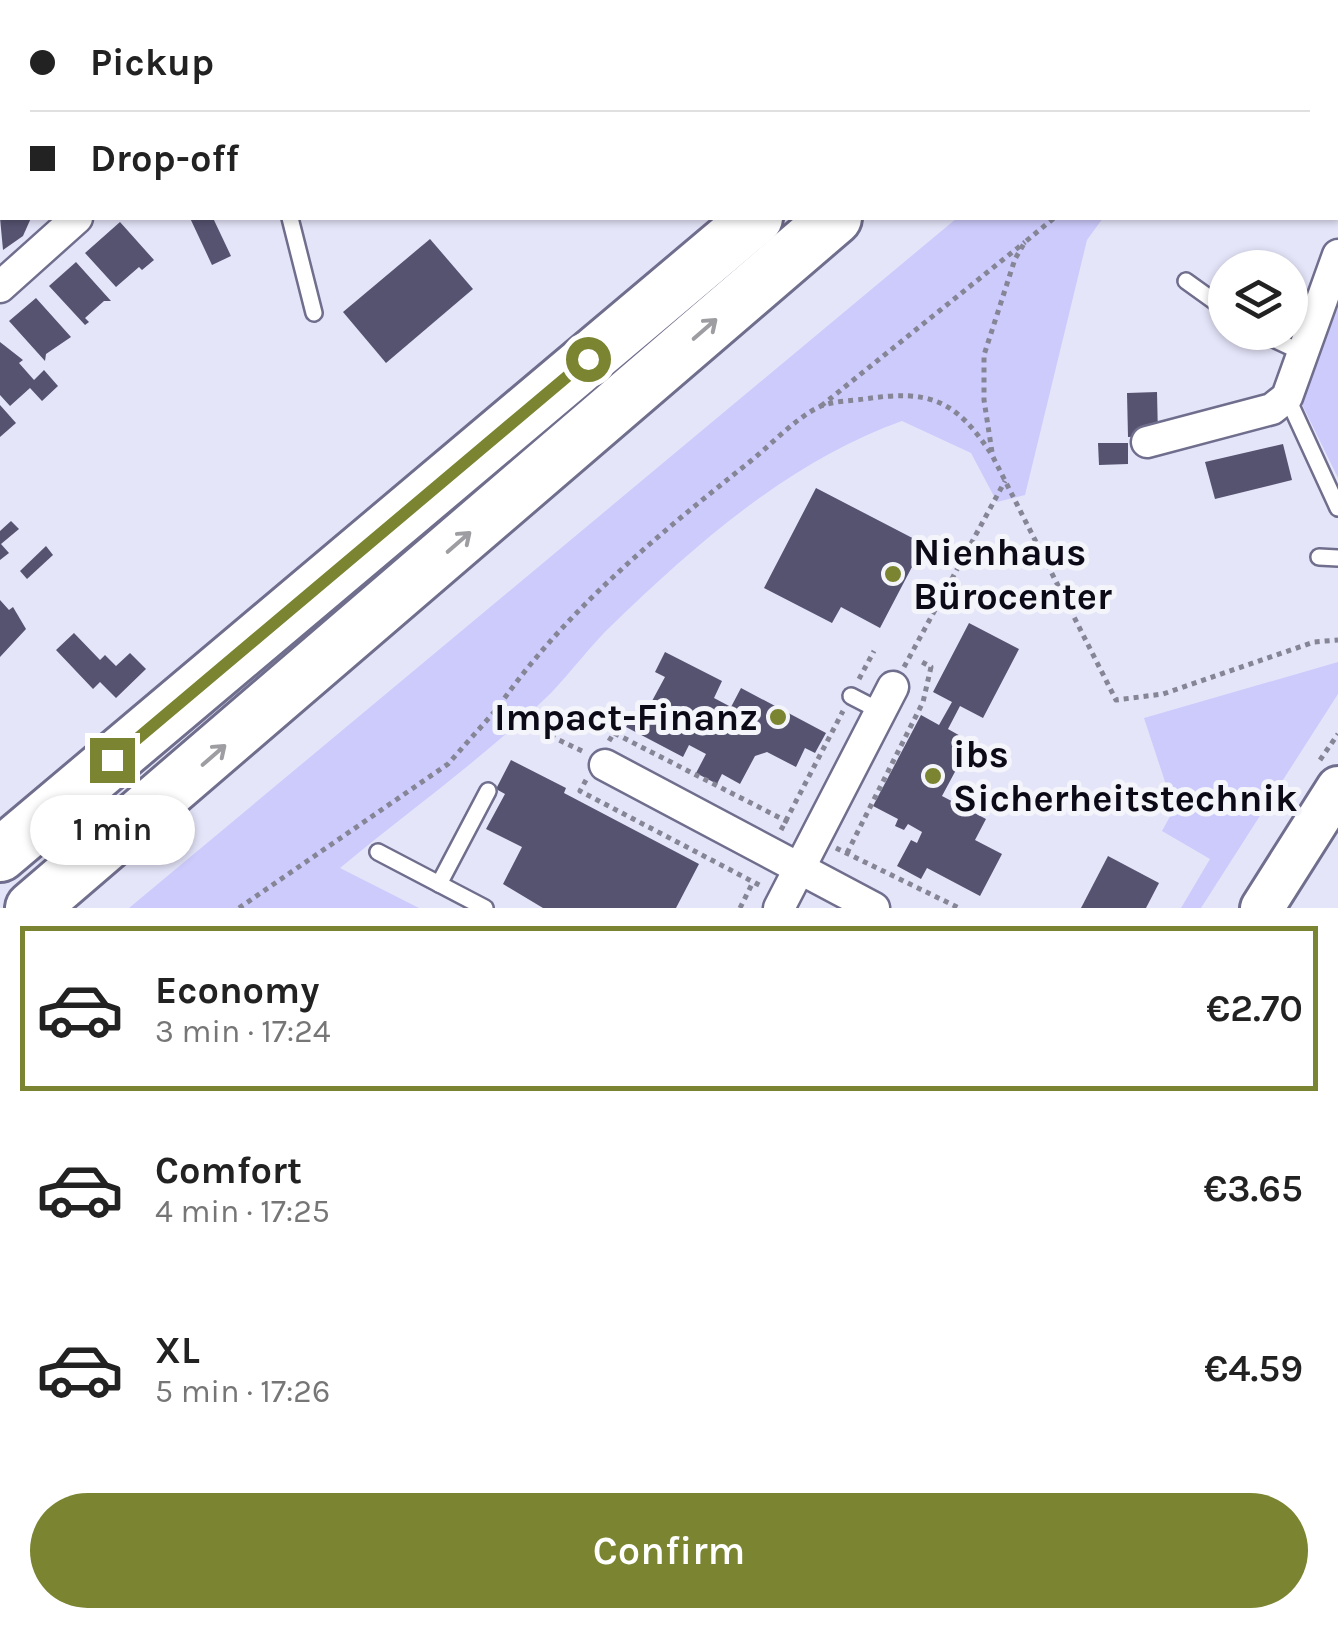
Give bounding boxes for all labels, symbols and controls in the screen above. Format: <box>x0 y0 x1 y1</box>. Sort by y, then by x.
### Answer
text: Pickup <box>90 40 214 85</box>
text: Drop-off <box>90 136 239 181</box>
map controls <box>1208 250 1308 350</box>
button: layers <box>1208 250 1308 350</box>
one-way arrow <box>692 318 717 341</box>
route start <box>566 337 611 382</box>
place label: Nienhaus Bürocenter <box>913 530 1112 619</box>
one-way arrow <box>446 532 472 554</box>
marker: Nienhaus Bürocenter <box>882 563 904 585</box>
place label: Impact-Finanz <box>494 695 758 740</box>
marker: Impact-Finanz <box>767 706 789 728</box>
place label: ibs Sicherheitstechnik <box>953 732 1297 821</box>
route end <box>90 738 135 783</box>
one-way arrow <box>201 744 226 767</box>
marker: ibs Sicherheitstechnik <box>922 765 944 787</box>
callout: 1 min <box>29 795 194 865</box>
text: 1 min <box>73 811 152 848</box>
icon: car <box>35 964 125 1054</box>
text: Economy <box>155 968 319 1013</box>
text: €2.70 <box>1206 986 1303 1031</box>
text: 3 min · 17:24 <box>155 1013 331 1050</box>
icon: car <box>35 1144 125 1234</box>
text: Comfort <box>155 1148 302 1193</box>
text: €3.65 <box>1203 1166 1303 1211</box>
text: 4 min · 17:25 <box>155 1193 330 1230</box>
icon: car <box>35 1324 125 1414</box>
text: XL <box>155 1328 200 1373</box>
text: €4.59 <box>1204 1346 1303 1391</box>
text: 5 min · 17:26 <box>155 1373 330 1410</box>
button: Confirm <box>30 1493 1308 1608</box>

